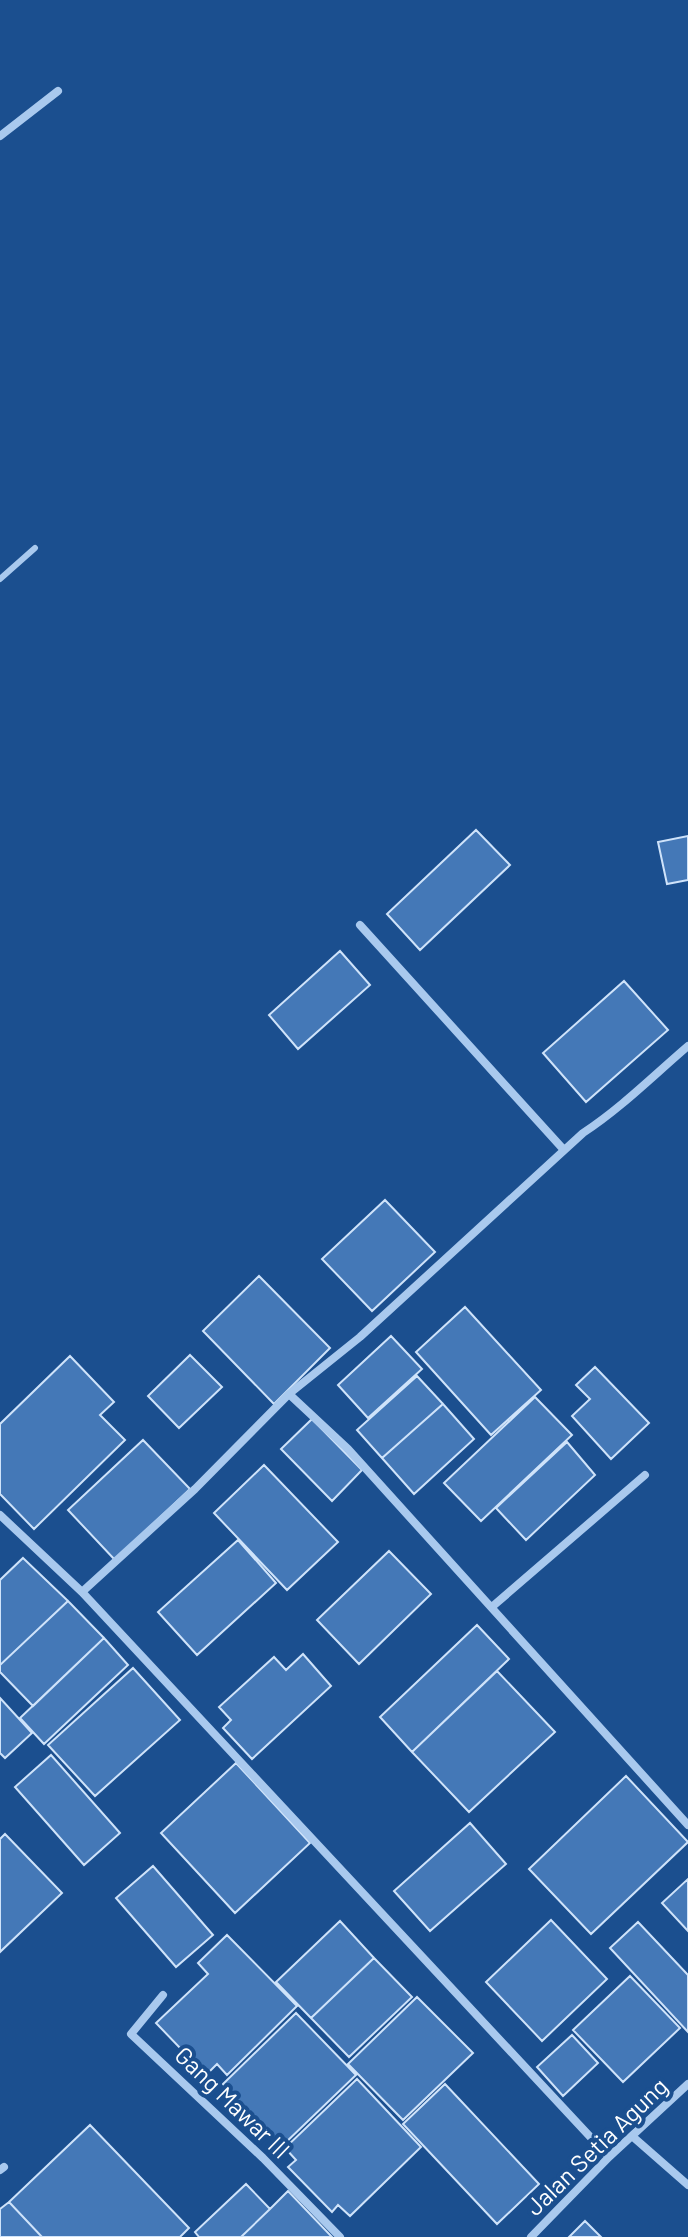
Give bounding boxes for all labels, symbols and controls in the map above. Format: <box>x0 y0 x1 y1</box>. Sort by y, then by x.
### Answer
street label: Gang Mawar III <box>170 2040 296 2164</box>
street label: Jalan Setia Agung <box>519 2071 673 2221</box>

